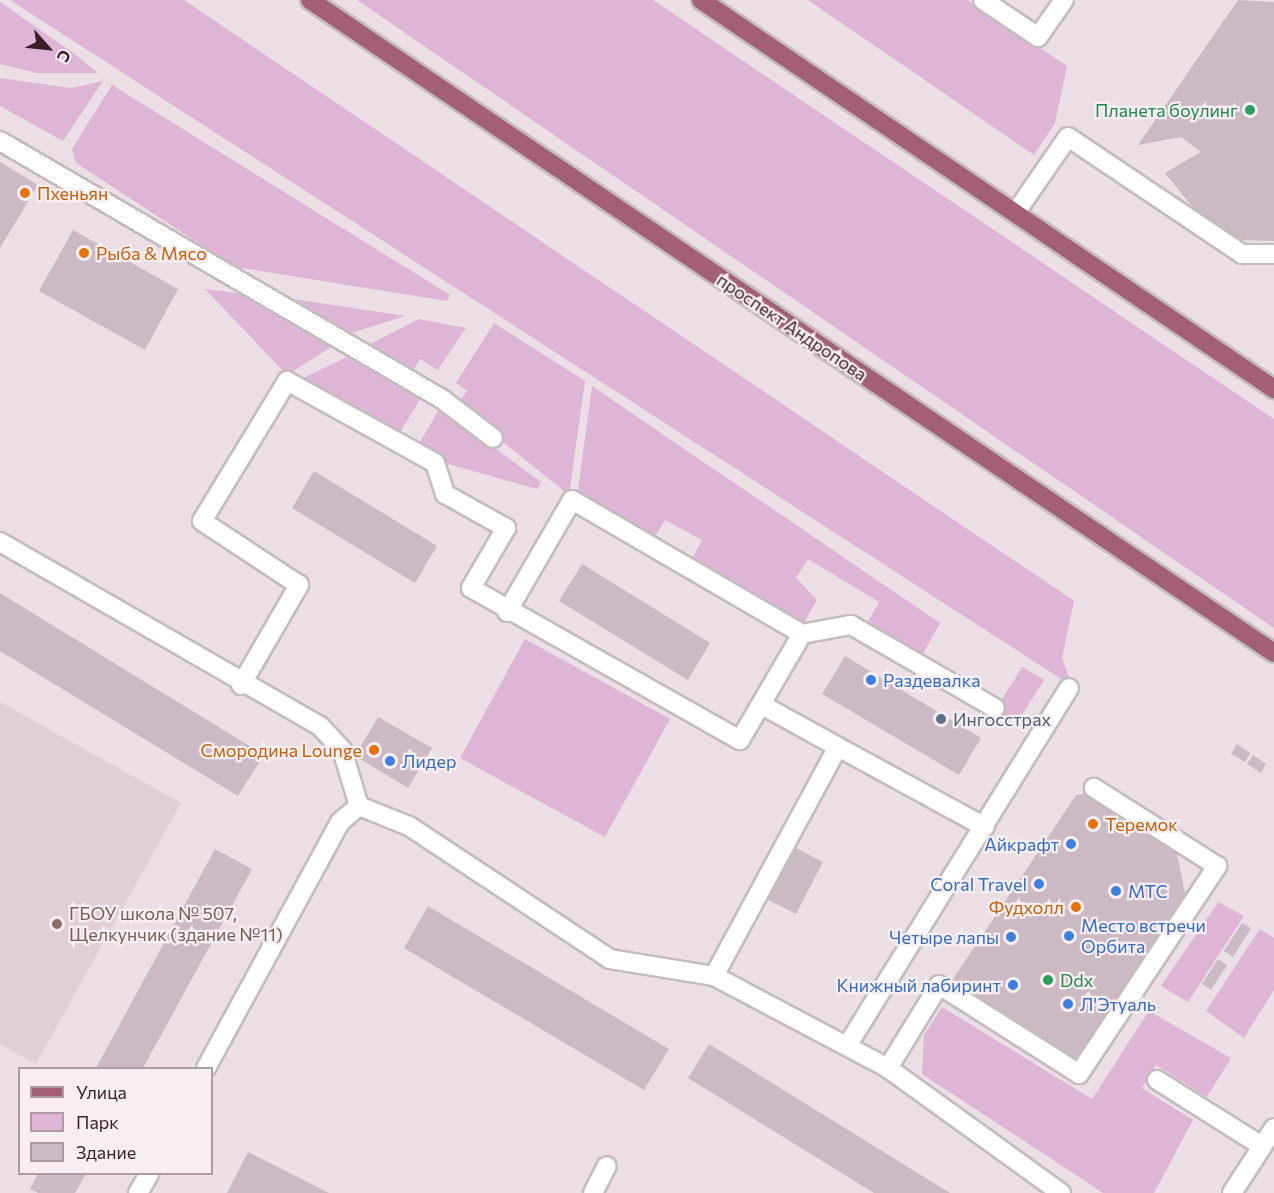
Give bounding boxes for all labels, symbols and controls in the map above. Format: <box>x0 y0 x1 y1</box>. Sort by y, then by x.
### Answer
north arrow <box>18 18 78 78</box>
text: С <box>54 47 75 66</box>
place label: Планета боулинг <box>1095 99 1238 121</box>
marker: Планета боулинг <box>1243 103 1257 117</box>
place label: Пхеньян <box>37 182 108 204</box>
marker: Пхеньян <box>18 186 32 200</box>
place label: Рыба & Мясо <box>96 242 207 264</box>
marker: Рыба & Мясо <box>77 246 91 260</box>
street label: проспект Андропова <box>713 269 871 385</box>
place label: Раздевалка <box>883 669 981 691</box>
marker: Раздевалка <box>864 673 878 687</box>
place label: Ингосстрах <box>953 708 1051 730</box>
marker: Ингосстрах <box>934 712 948 726</box>
place label: Смородина Lounge <box>201 739 362 761</box>
marker: Смородина Lounge <box>367 743 381 757</box>
place label: Лидер <box>402 750 456 772</box>
marker: Лидер <box>383 754 397 768</box>
place label: Теремок <box>1105 813 1178 835</box>
marker: Теремок <box>1086 817 1100 831</box>
place label: Айкрафт <box>984 833 1059 855</box>
marker: Айкрафт <box>1064 837 1078 851</box>
place label: Coral Travel <box>930 873 1027 895</box>
marker: Coral Travel <box>1032 877 1046 891</box>
place label: МТС <box>1128 880 1168 902</box>
marker: МТС <box>1109 884 1123 898</box>
place label: Фудхолл <box>989 896 1064 918</box>
marker: Фудхолл <box>1069 900 1083 914</box>
place label: ГБОУ школа № 507, Щелкунчик (здание №11) <box>69 903 283 946</box>
place label: Место встречи Орбита <box>1081 915 1206 958</box>
marker: ГБОУ школа № 507, Щелкунчик (здание №11) <box>50 917 64 931</box>
place label: Четыре лапы <box>889 926 999 948</box>
marker: Место встречи Орбита <box>1062 929 1076 943</box>
marker: Четыре лапы <box>1004 930 1018 944</box>
place label: Ddx <box>1060 969 1093 991</box>
marker: Ddx <box>1041 973 1055 987</box>
place label: Книжный лабиринт <box>836 974 1001 996</box>
marker: Книжный лабиринт <box>1006 978 1020 992</box>
place label: Л'Этуаль <box>1080 993 1156 1015</box>
marker: Л'Этуаль <box>1061 997 1075 1011</box>
legend <box>18 1067 213 1175</box>
text: Улица <box>76 1081 127 1103</box>
text: Парк <box>76 1111 119 1133</box>
text: Здание <box>76 1141 136 1163</box>

